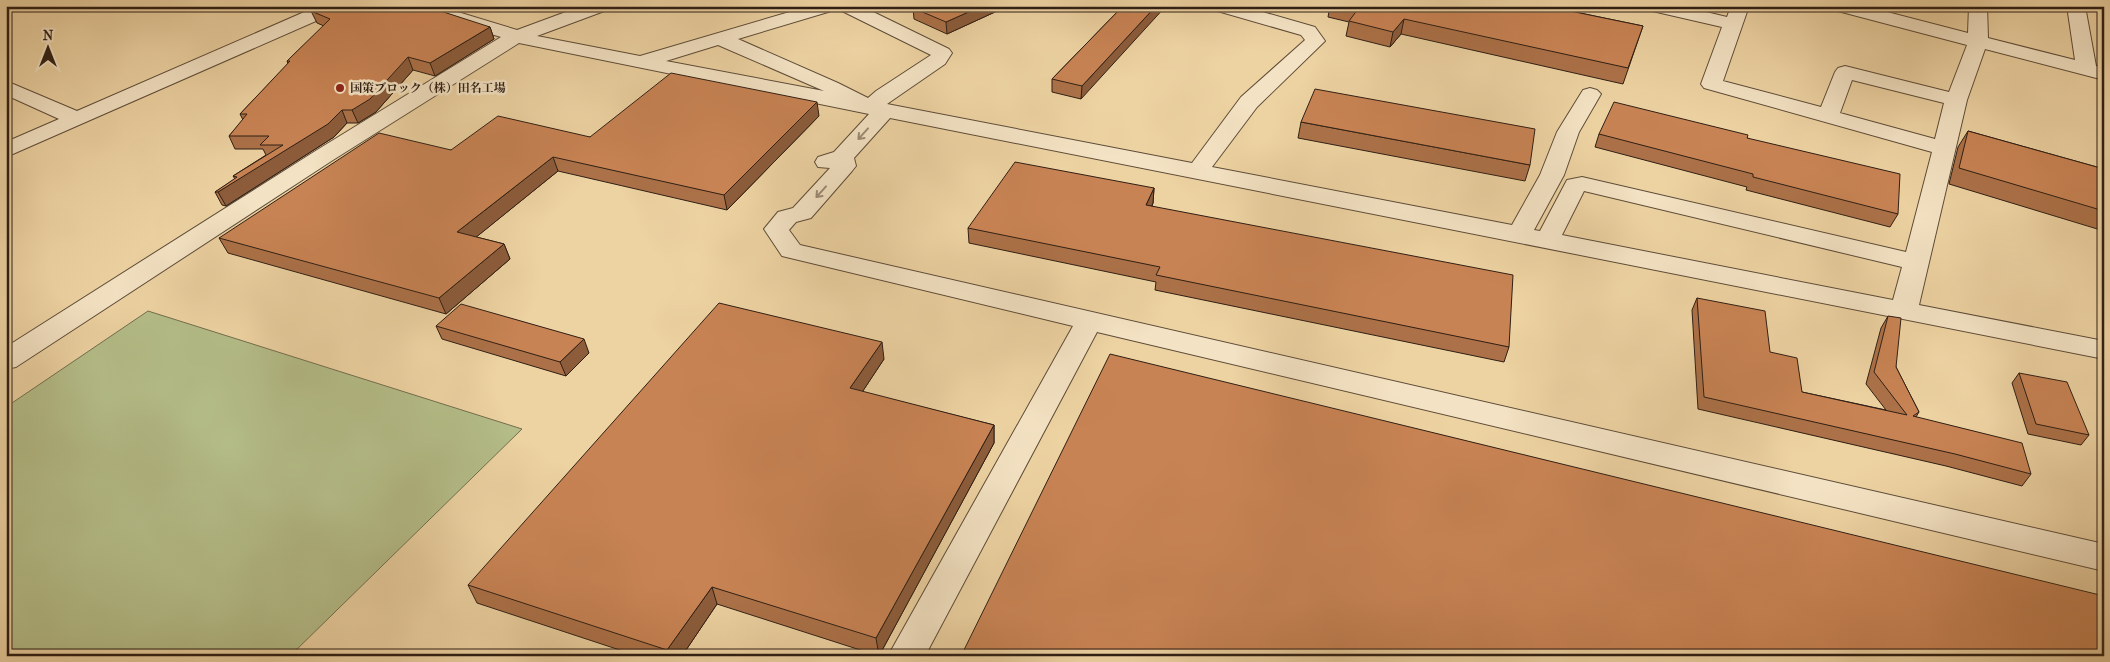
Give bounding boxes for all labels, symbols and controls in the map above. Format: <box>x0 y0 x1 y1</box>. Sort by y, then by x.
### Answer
north arrow <box>22 22 72 72</box>
text: N <box>43 27 54 44</box>
place label: 国策ブロック（株）田名工場 <box>350 81 506 95</box>
marker: 国策ブロック（株）田名工場 <box>334 82 346 94</box>
one-way arrow <box>858 127 869 140</box>
one-way arrow <box>815 185 827 198</box>

